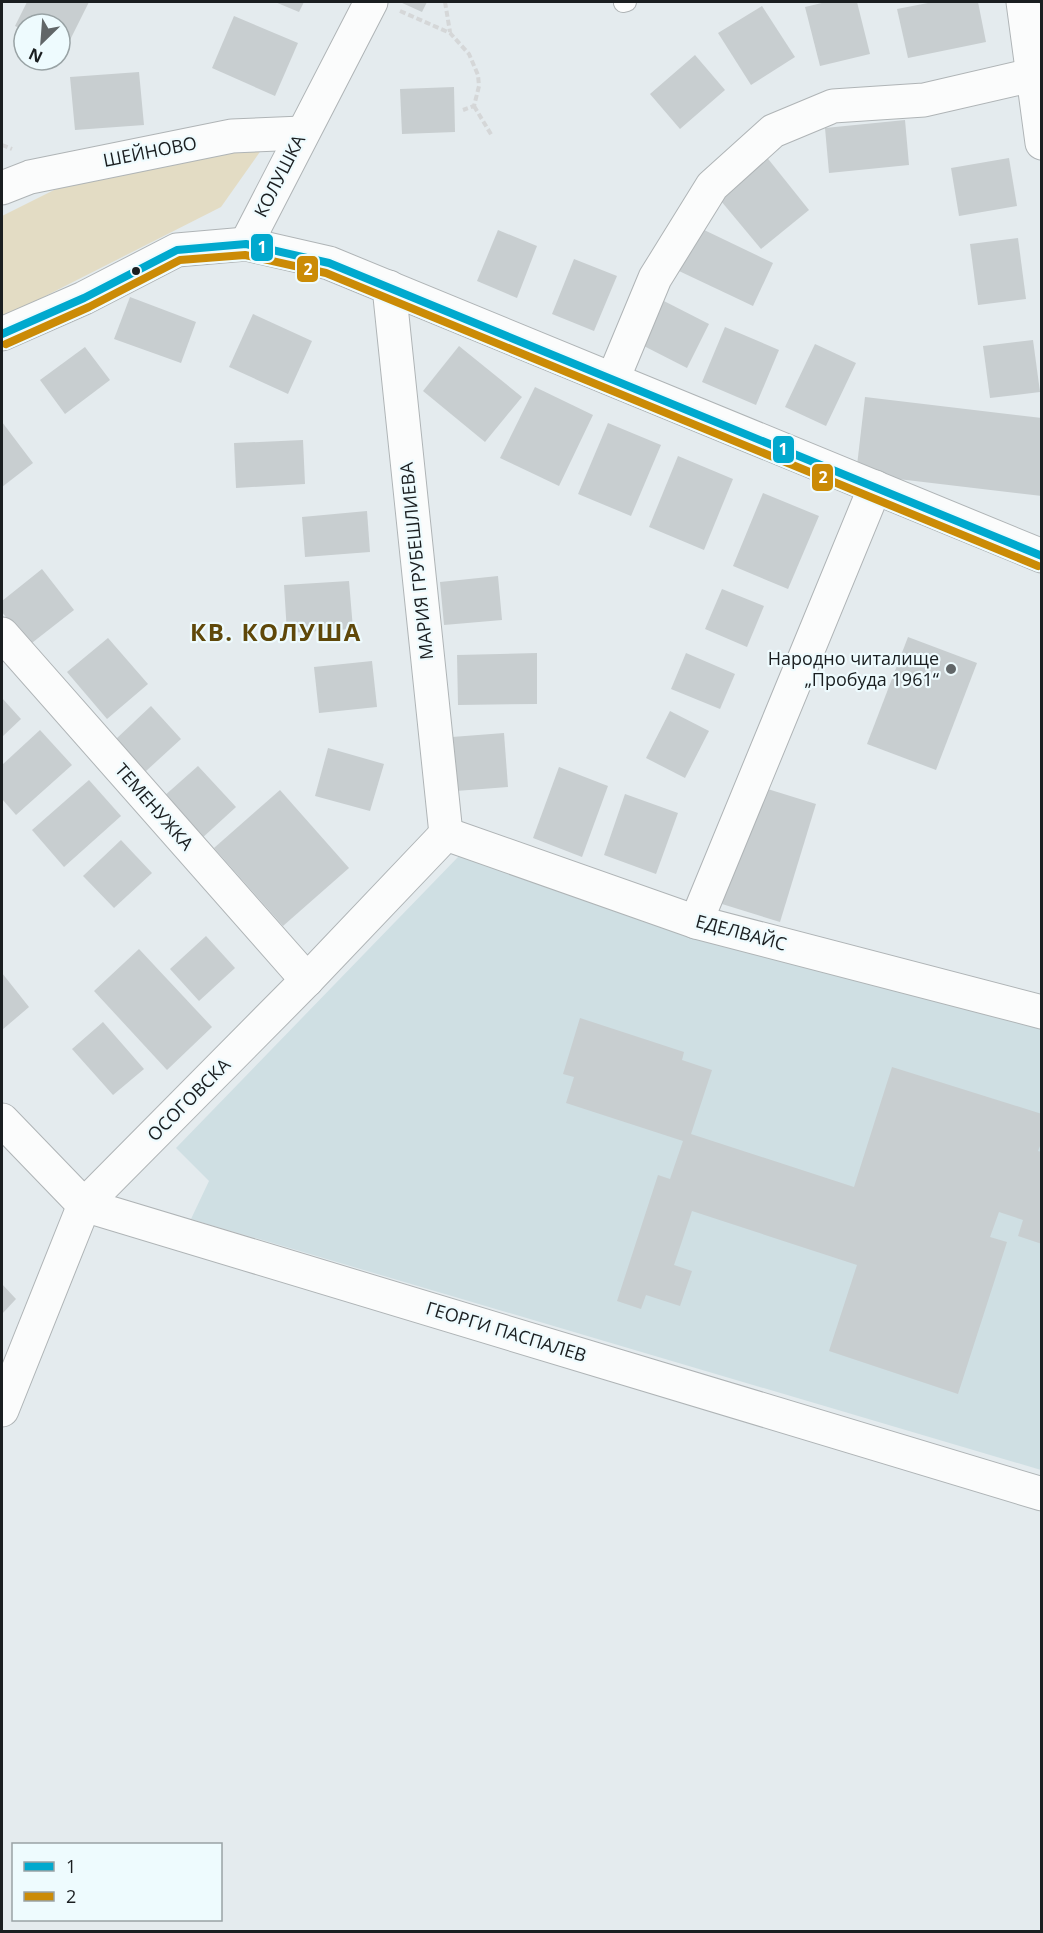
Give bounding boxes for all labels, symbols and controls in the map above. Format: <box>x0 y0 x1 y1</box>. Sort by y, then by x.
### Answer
north arrow <box>12 12 72 72</box>
text: N <box>25 43 46 68</box>
street label: ШЕЙНОВО <box>101 130 199 172</box>
street label: КОЛУШКА <box>248 130 310 221</box>
line badge: 1 <box>250 233 274 262</box>
text: 1 <box>257 236 267 258</box>
line badge: 2 <box>296 255 319 283</box>
text: 2 <box>303 258 313 280</box>
unlabelled marker <box>130 265 142 277</box>
line badge: 1 <box>772 435 795 464</box>
text: 1 <box>778 438 788 460</box>
street label: МАРИЯ ГРУБЕШЛИЕВА <box>394 461 438 661</box>
line badge: 2 <box>811 463 834 492</box>
text: 2 <box>818 466 828 488</box>
district label: КВ. КОЛУША <box>190 615 362 648</box>
place label: Народно читалище „Пробуда 1961“ <box>768 646 940 691</box>
marker: Народно читалище „Пробуда 1961“ <box>944 662 958 676</box>
street label: ТЕМЕНУЖКА <box>110 758 200 855</box>
street label: ЕДЕЛВАЙС <box>693 908 789 956</box>
street label: ОСОГОВСКА <box>142 1052 235 1146</box>
street label: ГЕОРГИ ПАСПАЛЕВ <box>423 1295 589 1367</box>
legend <box>12 1843 222 1921</box>
text: 1 <box>66 1854 76 1878</box>
text: 2 <box>66 1884 76 1908</box>

